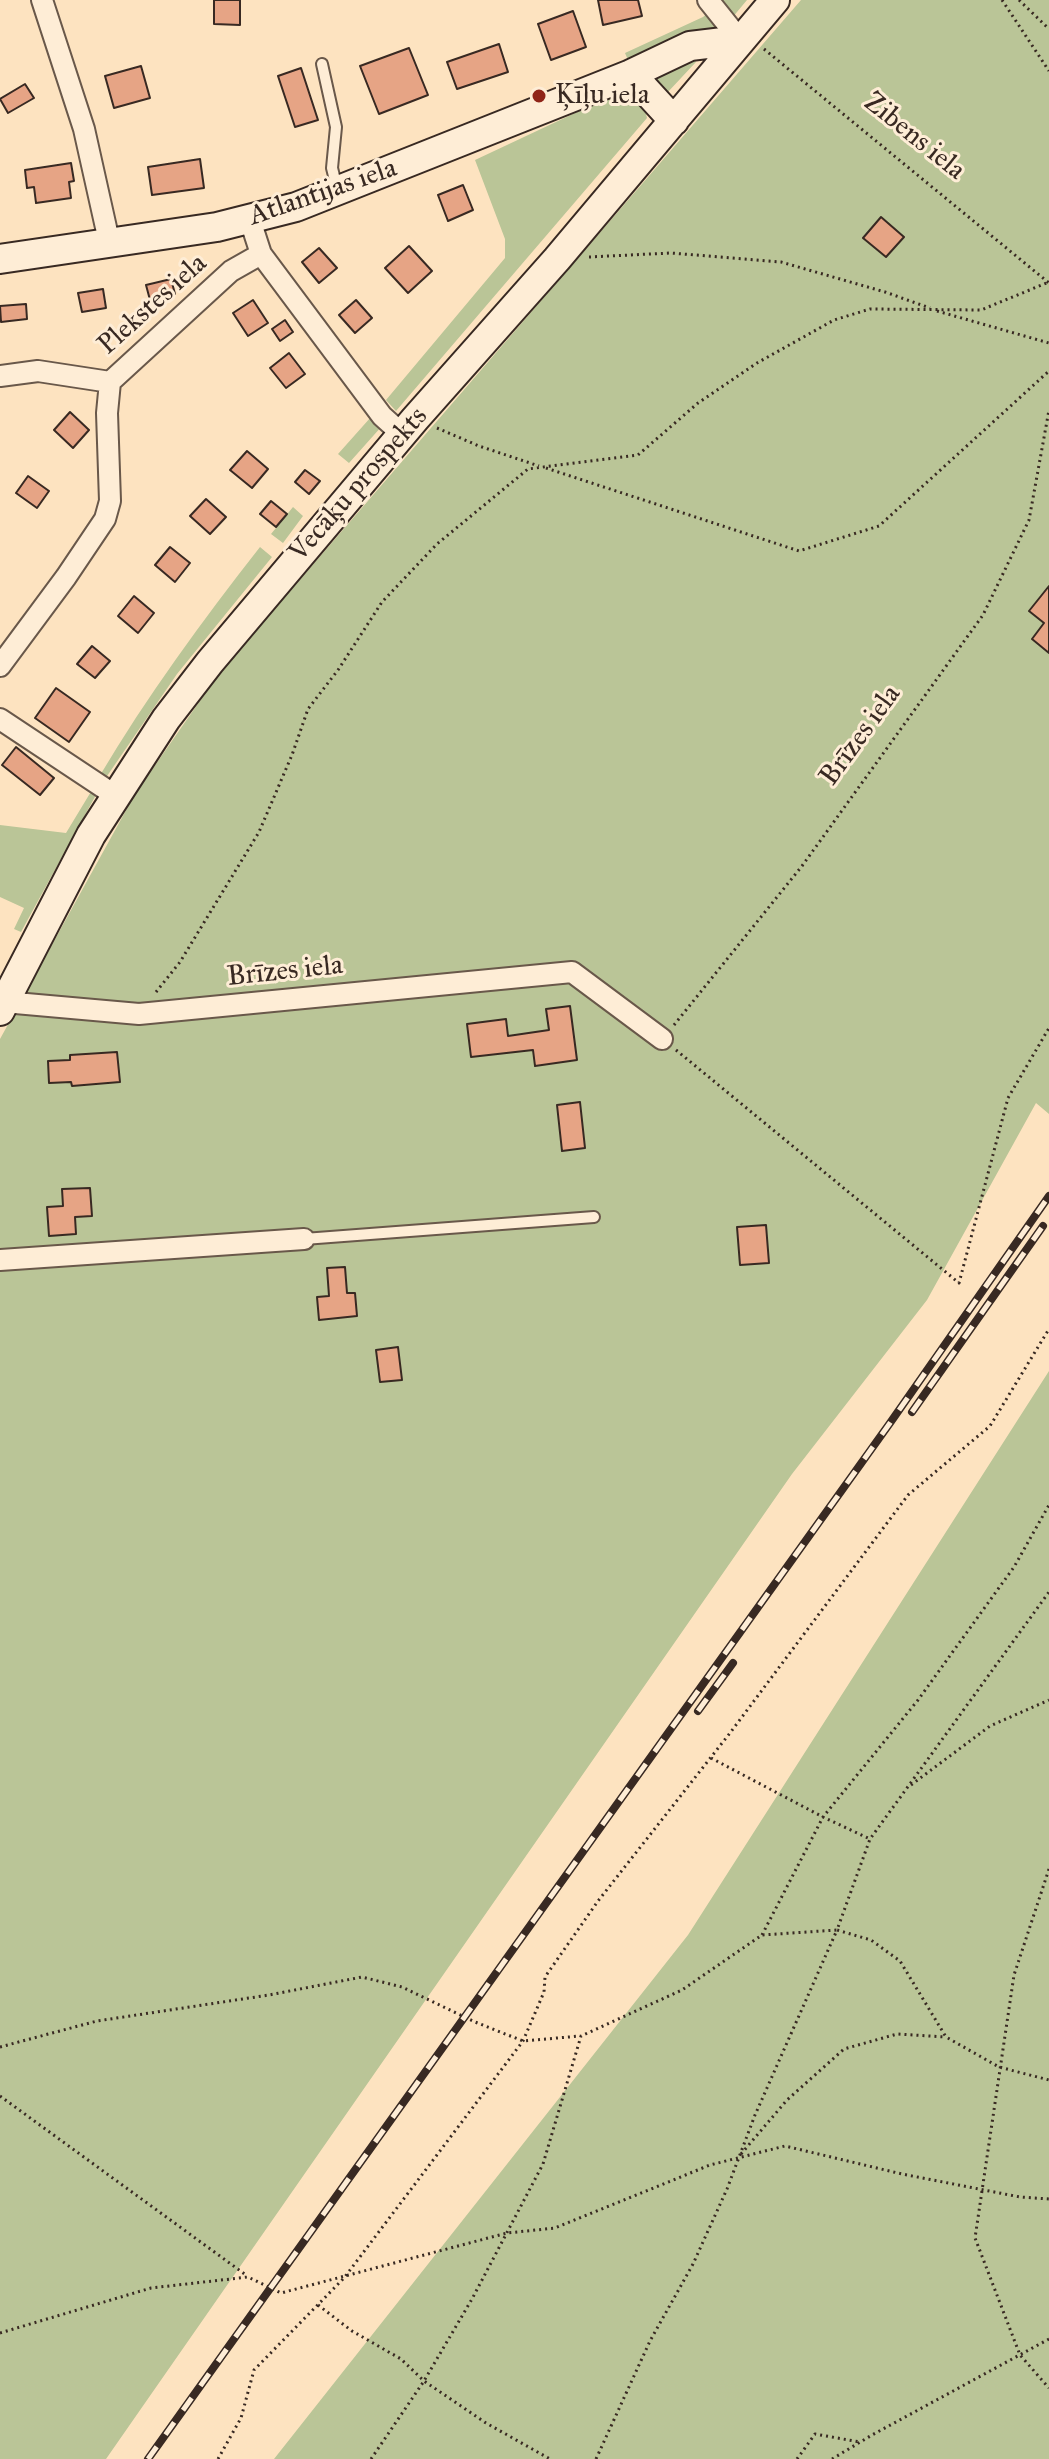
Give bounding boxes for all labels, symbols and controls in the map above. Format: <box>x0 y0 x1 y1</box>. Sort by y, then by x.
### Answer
place label: Ķīļu iela <box>555 79 650 113</box>
street label: Zibens iela <box>857 86 971 188</box>
marker: Ķīļu iela <box>530 87 548 105</box>
street label: Atlantijas iela <box>245 152 401 234</box>
street label: Plekstes iela <box>92 247 214 363</box>
street label: Vecāķu prospekts <box>283 401 435 569</box>
street label: Brīzes iela <box>813 679 909 793</box>
street label: Brīzes iela <box>226 949 344 995</box>

